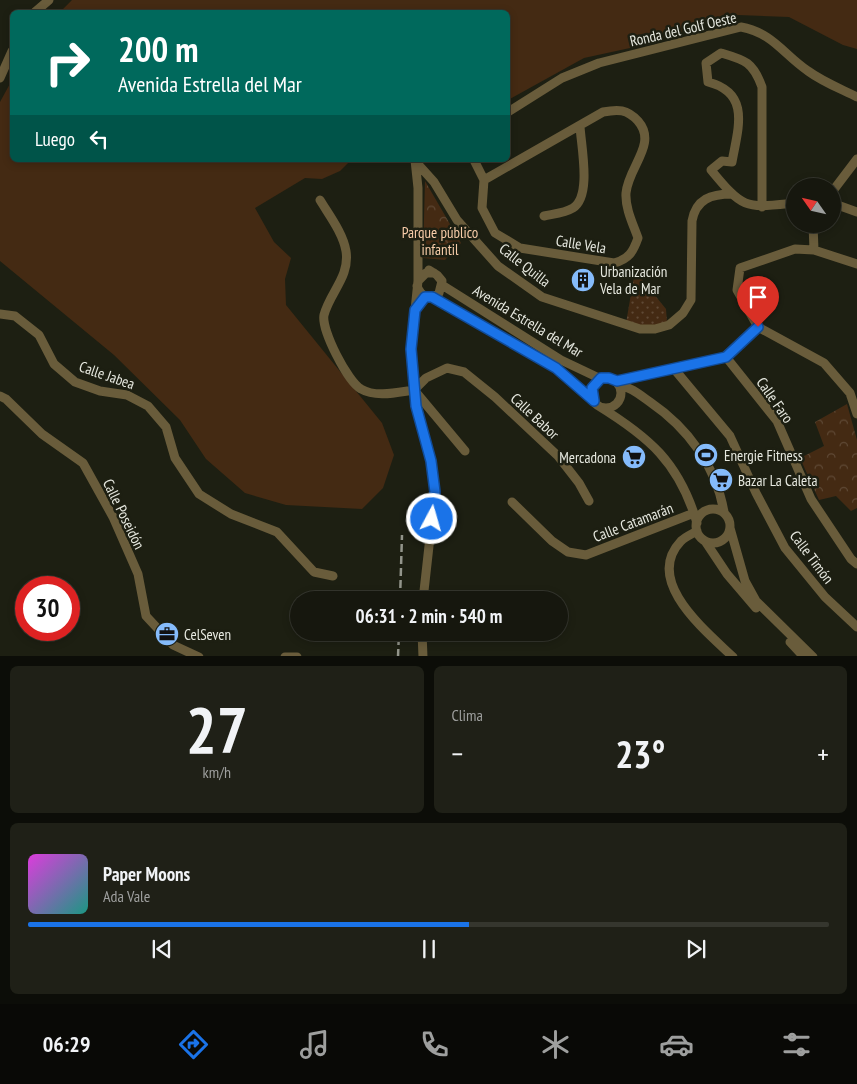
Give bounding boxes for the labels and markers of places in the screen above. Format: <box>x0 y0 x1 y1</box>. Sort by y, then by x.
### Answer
place label: Urbanización Vela de Mar <box>599 262 667 298</box>
building icon: Urbanización Vela de Mar <box>570 267 596 293</box>
pin <box>737 276 779 327</box>
sports icon: Energie Fitness <box>693 442 719 468</box>
supermarket icon: Mercadona <box>621 444 647 470</box>
place label: Energie Fitness <box>724 446 803 465</box>
place label: Mercadona <box>559 448 616 467</box>
supermarket icon: Bazar La Caleta <box>708 467 734 493</box>
place label: Bazar La Caleta <box>738 471 817 490</box>
office icon: CelSeven <box>154 621 180 647</box>
place label: CelSeven <box>184 625 231 644</box>

